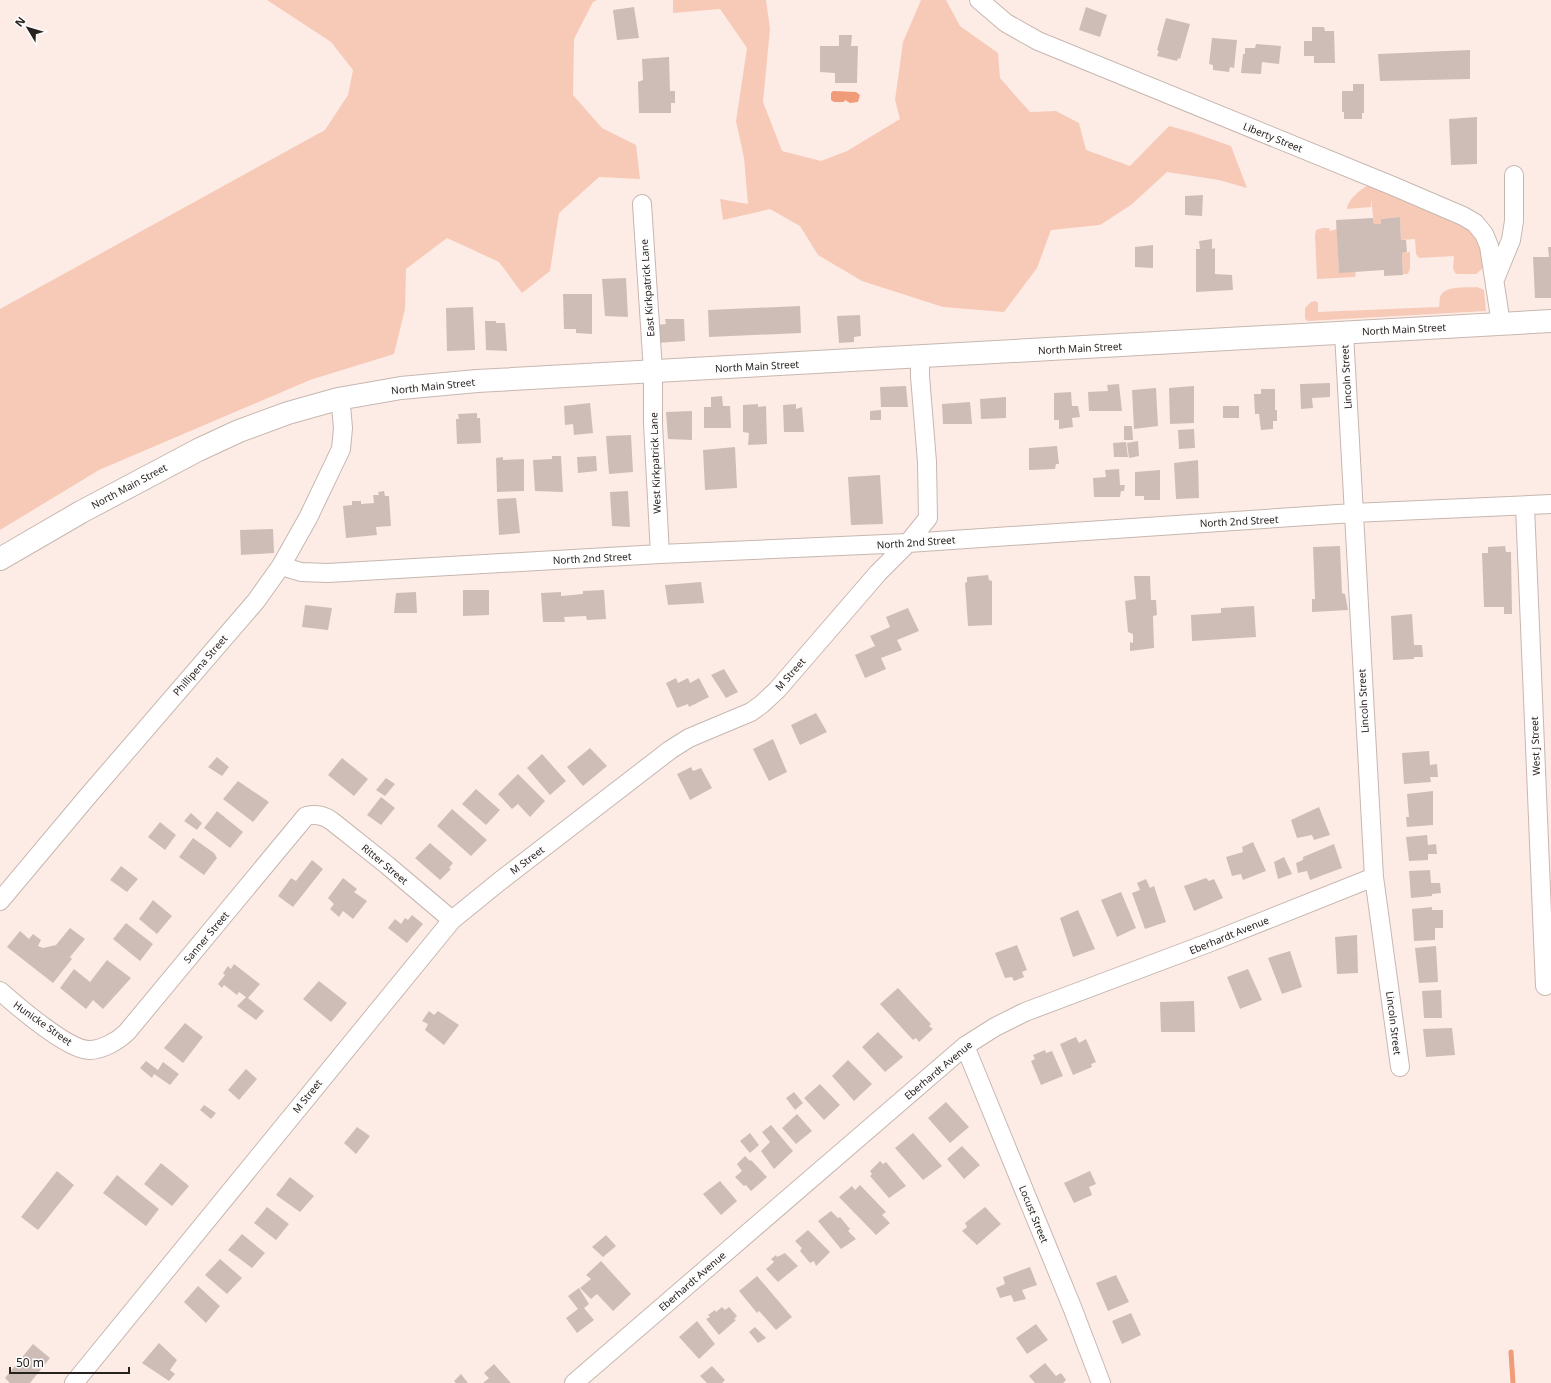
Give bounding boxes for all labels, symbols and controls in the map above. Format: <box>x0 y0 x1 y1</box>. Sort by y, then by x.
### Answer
north arrow <box>8 8 48 48</box>
text: N <box>11 13 28 30</box>
street label: Liberty Street <box>1241 119 1305 155</box>
street label: East Kirkpatrick Lane <box>637 238 657 337</box>
street label: North Main Street <box>1362 320 1447 338</box>
street label: North Main Street <box>1038 339 1123 357</box>
street label: Lincoln Street <box>1337 344 1355 409</box>
street label: North Main Street <box>715 357 800 375</box>
street label: North Main Street <box>390 375 476 397</box>
street label: West Kirkpatrick Lane <box>646 412 664 514</box>
street label: North Main Street <box>89 460 170 512</box>
street label: North 2nd Street <box>1199 512 1279 530</box>
street label: North 2nd Street <box>876 532 956 552</box>
street label: North 2nd Street <box>552 549 632 567</box>
street label: Phillipena Street <box>170 631 231 699</box>
street label: M Street <box>772 654 809 694</box>
street label: Lincoln Street <box>1354 668 1372 733</box>
street label: West J Street <box>1527 716 1543 776</box>
street label: Ritter Street <box>359 841 411 888</box>
street label: M Street <box>507 842 547 878</box>
street label: Sanner Street <box>180 908 232 966</box>
street label: Eberhardt Avenue <box>1187 913 1271 957</box>
street label: Lincoln Street <box>1383 990 1405 1056</box>
street label: Hunicke Street <box>11 998 75 1049</box>
street label: Eberhardt Avenue <box>901 1037 975 1103</box>
street label: M Street <box>289 1076 325 1116</box>
street label: Locust Street <box>1016 1183 1052 1245</box>
street label: Eberhardt Avenue <box>655 1248 729 1314</box>
scale bar <box>10 1349 129 1375</box>
text: 50 m <box>16 1354 44 1371</box>

